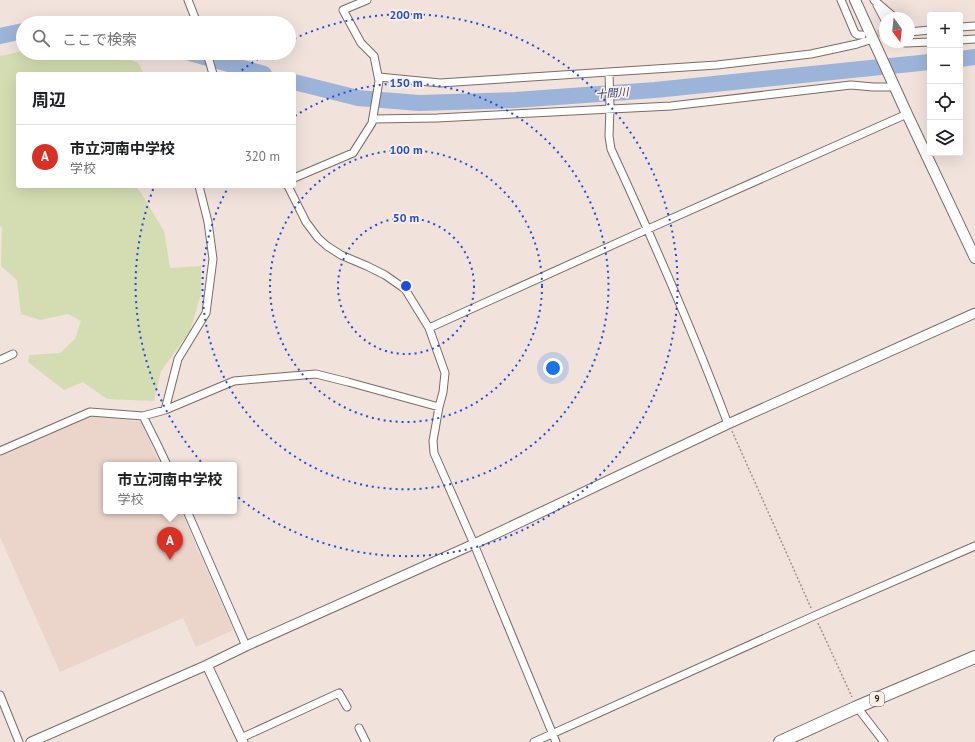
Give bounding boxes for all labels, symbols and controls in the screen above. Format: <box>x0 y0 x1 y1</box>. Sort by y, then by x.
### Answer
text: 200 m <box>389 7 423 22</box>
north arrow <box>879 12 915 48</box>
map controls <box>927 12 963 156</box>
button: + <box>927 12 963 48</box>
search box <box>16 16 296 60</box>
icon: search <box>30 27 52 49</box>
text: ここで検索 <box>62 30 137 49</box>
button: − <box>927 48 963 84</box>
text: 150 m <box>389 75 423 90</box>
button: locate <box>927 84 963 120</box>
water label: 十間川 <box>595 85 630 101</box>
text: 周辺 <box>32 89 66 111</box>
button: layers <box>927 120 963 156</box>
text: 市立河南中学校 <box>70 139 175 158</box>
text: 100 m <box>389 142 423 157</box>
text: A <box>41 148 49 165</box>
text: 320 m <box>245 148 280 165</box>
text: 学校 <box>70 160 96 177</box>
text: 50 m <box>393 210 419 225</box>
centre of rings <box>399 279 413 293</box>
your location <box>543 358 563 378</box>
popup <box>103 462 237 514</box>
text: 市立河南中学校 <box>117 470 223 489</box>
text: 学校 <box>117 491 144 508</box>
pin: A <box>157 527 183 560</box>
road number: 9 <box>870 692 884 706</box>

